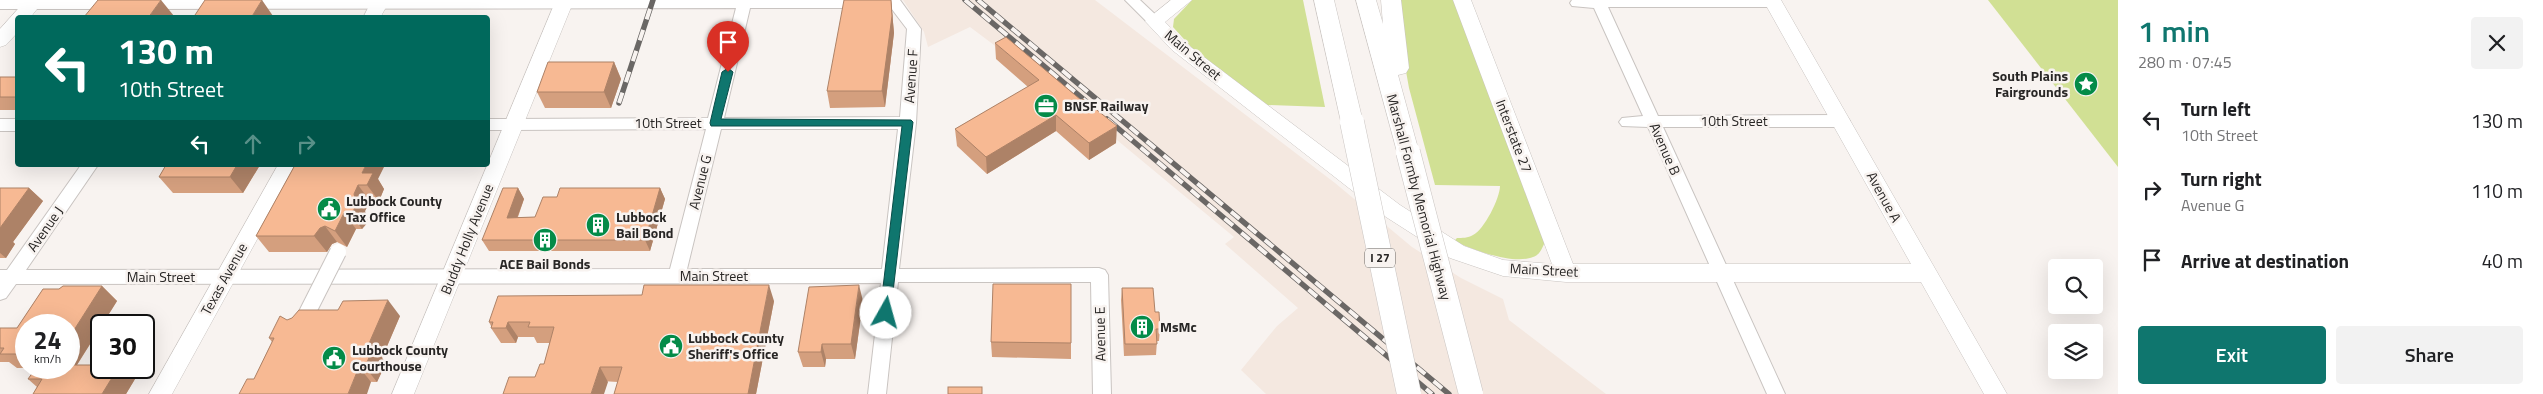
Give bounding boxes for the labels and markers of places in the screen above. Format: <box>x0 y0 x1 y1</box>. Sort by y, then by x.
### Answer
pin <box>707 21 749 72</box>
place label: South Plains Fairgrounds <box>1992 65 2068 102</box>
place icon: South Plains Fairgrounds <box>2073 71 2099 97</box>
office icon: BNSF Railway <box>1033 93 1059 119</box>
place label: BNSF Railway <box>1064 95 1148 116</box>
place label: Lubbock County Tax Office <box>346 190 442 227</box>
public building icon: Lubbock County Tax Office <box>316 196 342 222</box>
place label: Lubbock Bail Bond <box>616 206 674 243</box>
building icon: Lubbock Bail Bond <box>585 212 611 238</box>
building icon: ACE Bail Bonds <box>532 227 558 253</box>
place label: ACE Bail Bonds <box>500 253 591 274</box>
building icon: MsMc <box>1129 314 1155 340</box>
place label: MsMc <box>1160 316 1197 337</box>
place label: Lubbock County Sheriff's Office <box>688 327 784 364</box>
public building icon: Lubbock County Sheriff's Office <box>658 333 684 359</box>
place label: Lubbock County Courthouse <box>352 339 448 376</box>
public building icon: Lubbock County Courthouse <box>321 345 347 371</box>

